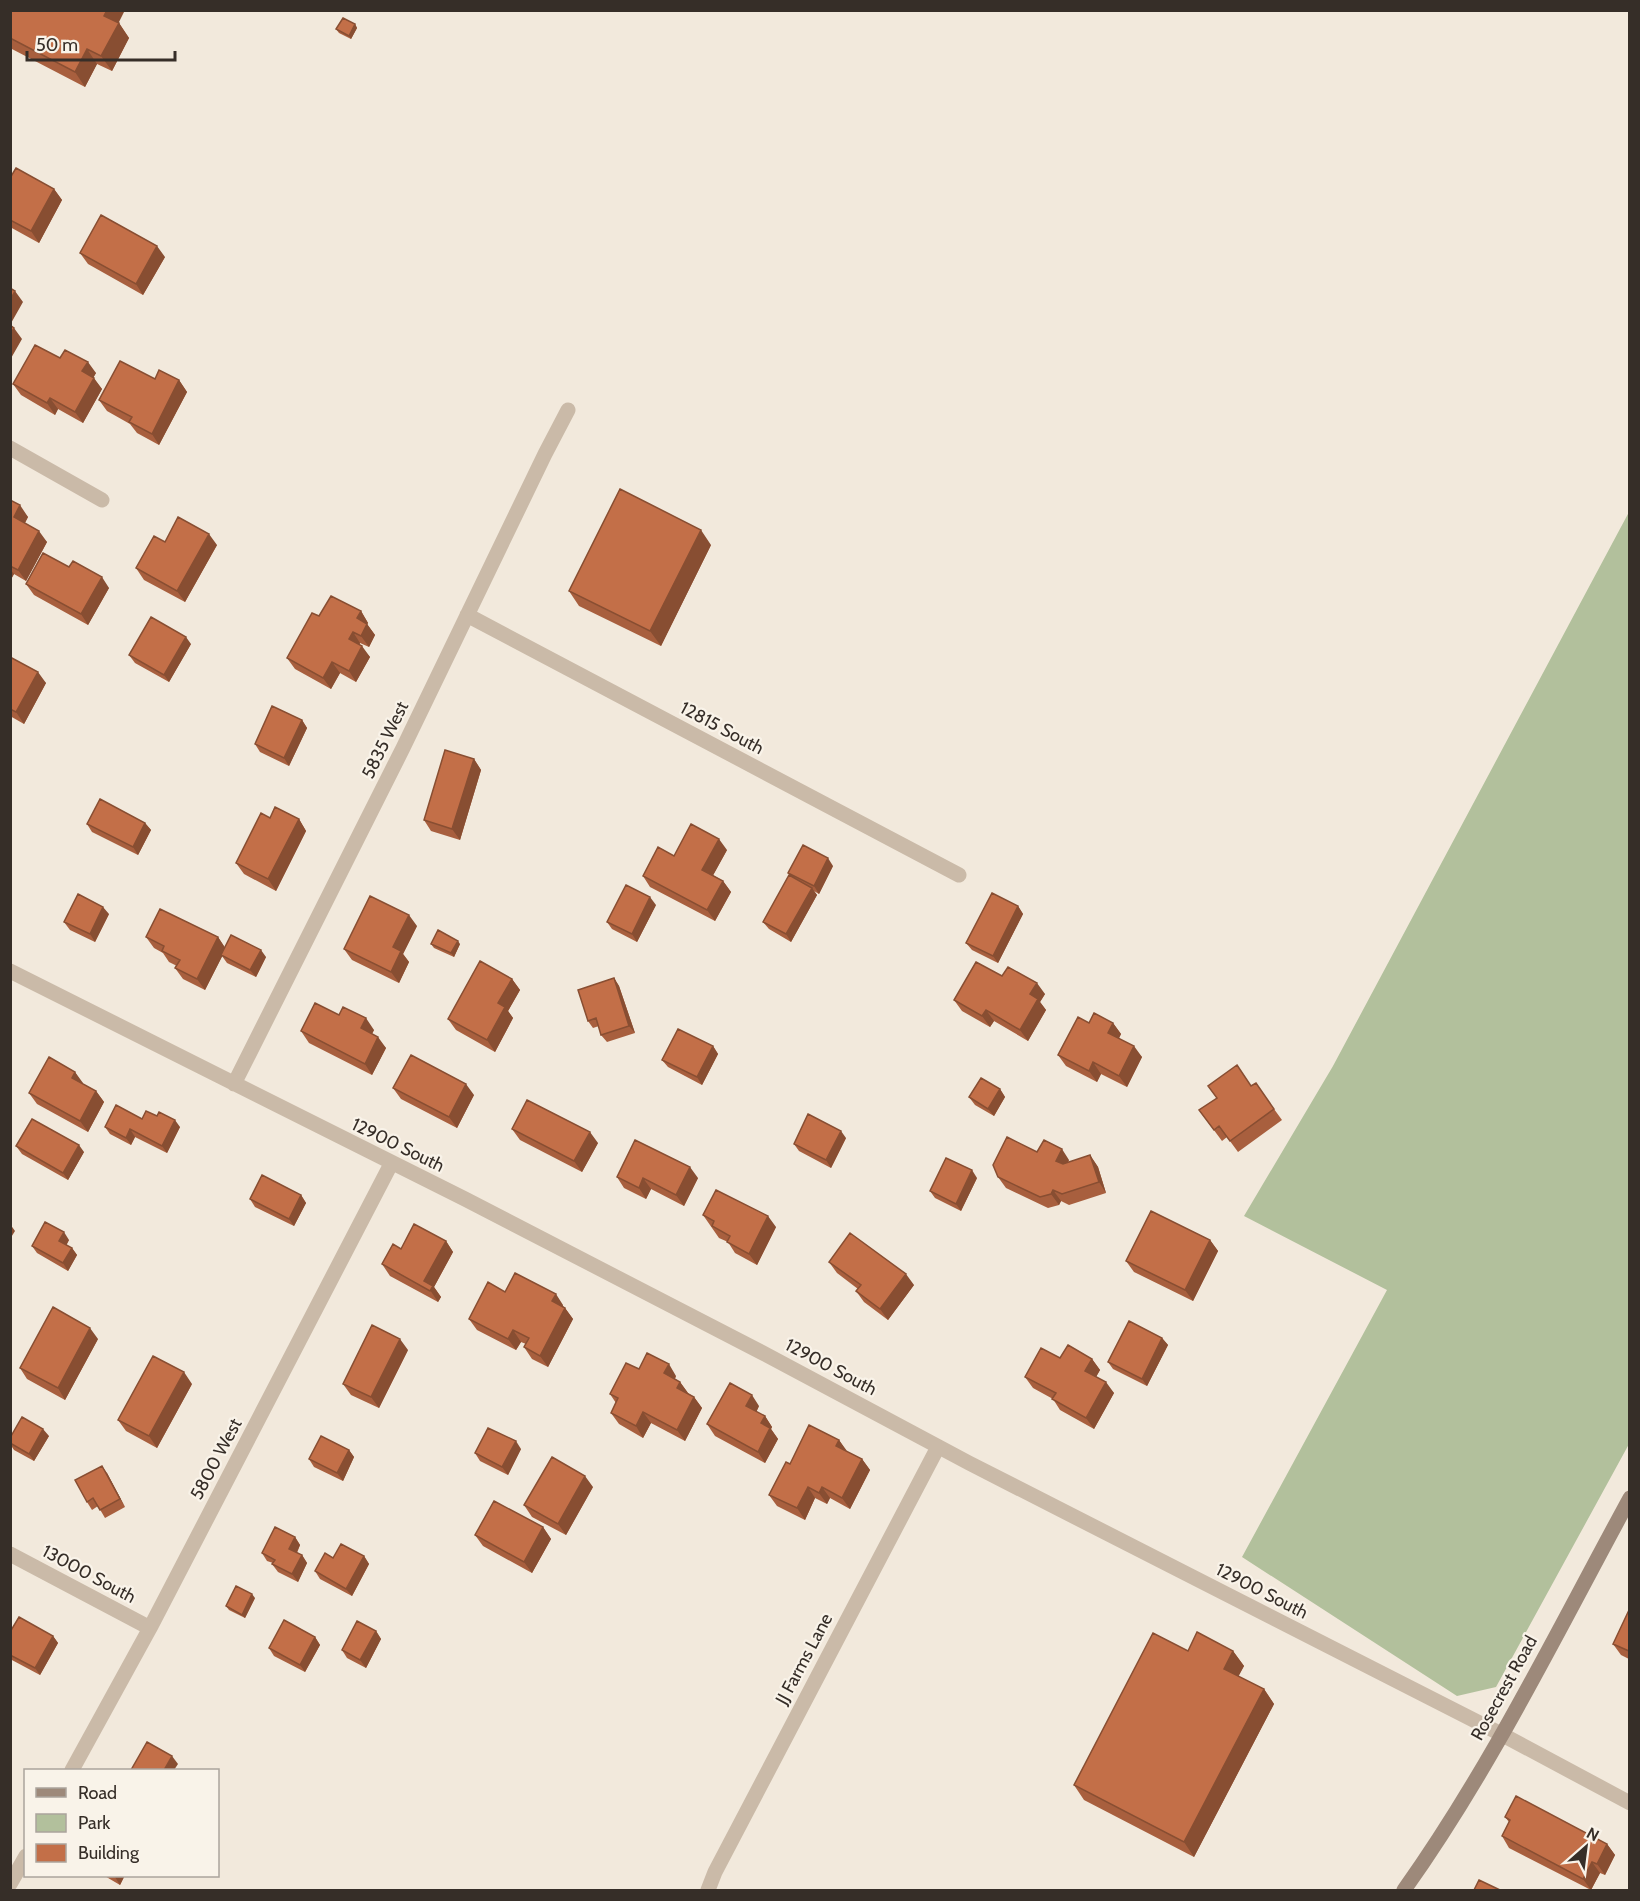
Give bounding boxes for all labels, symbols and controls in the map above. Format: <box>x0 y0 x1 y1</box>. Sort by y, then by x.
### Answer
scale bar <box>27 24 176 62</box>
text: 50 m <box>36 34 78 56</box>
street label: 12815 South <box>676 697 768 759</box>
street label: 5835 West <box>357 698 413 782</box>
street label: 12900 South <box>348 1113 448 1177</box>
street label: 12900 South <box>782 1334 880 1400</box>
street label: 5800 West <box>185 1415 247 1503</box>
street label: 13000 South <box>38 1540 140 1608</box>
street label: 12900 South <box>1212 1558 1312 1624</box>
street label: JJ Farms Lane <box>770 1610 837 1709</box>
street label: Rosecrest Road <box>1466 1632 1542 1744</box>
legend <box>24 1769 219 1877</box>
text: Road <box>78 1782 117 1804</box>
text: Park <box>78 1812 111 1834</box>
north arrow <box>1556 1817 1616 1877</box>
text: N <box>1583 1823 1602 1845</box>
text: Building <box>78 1842 140 1864</box>

